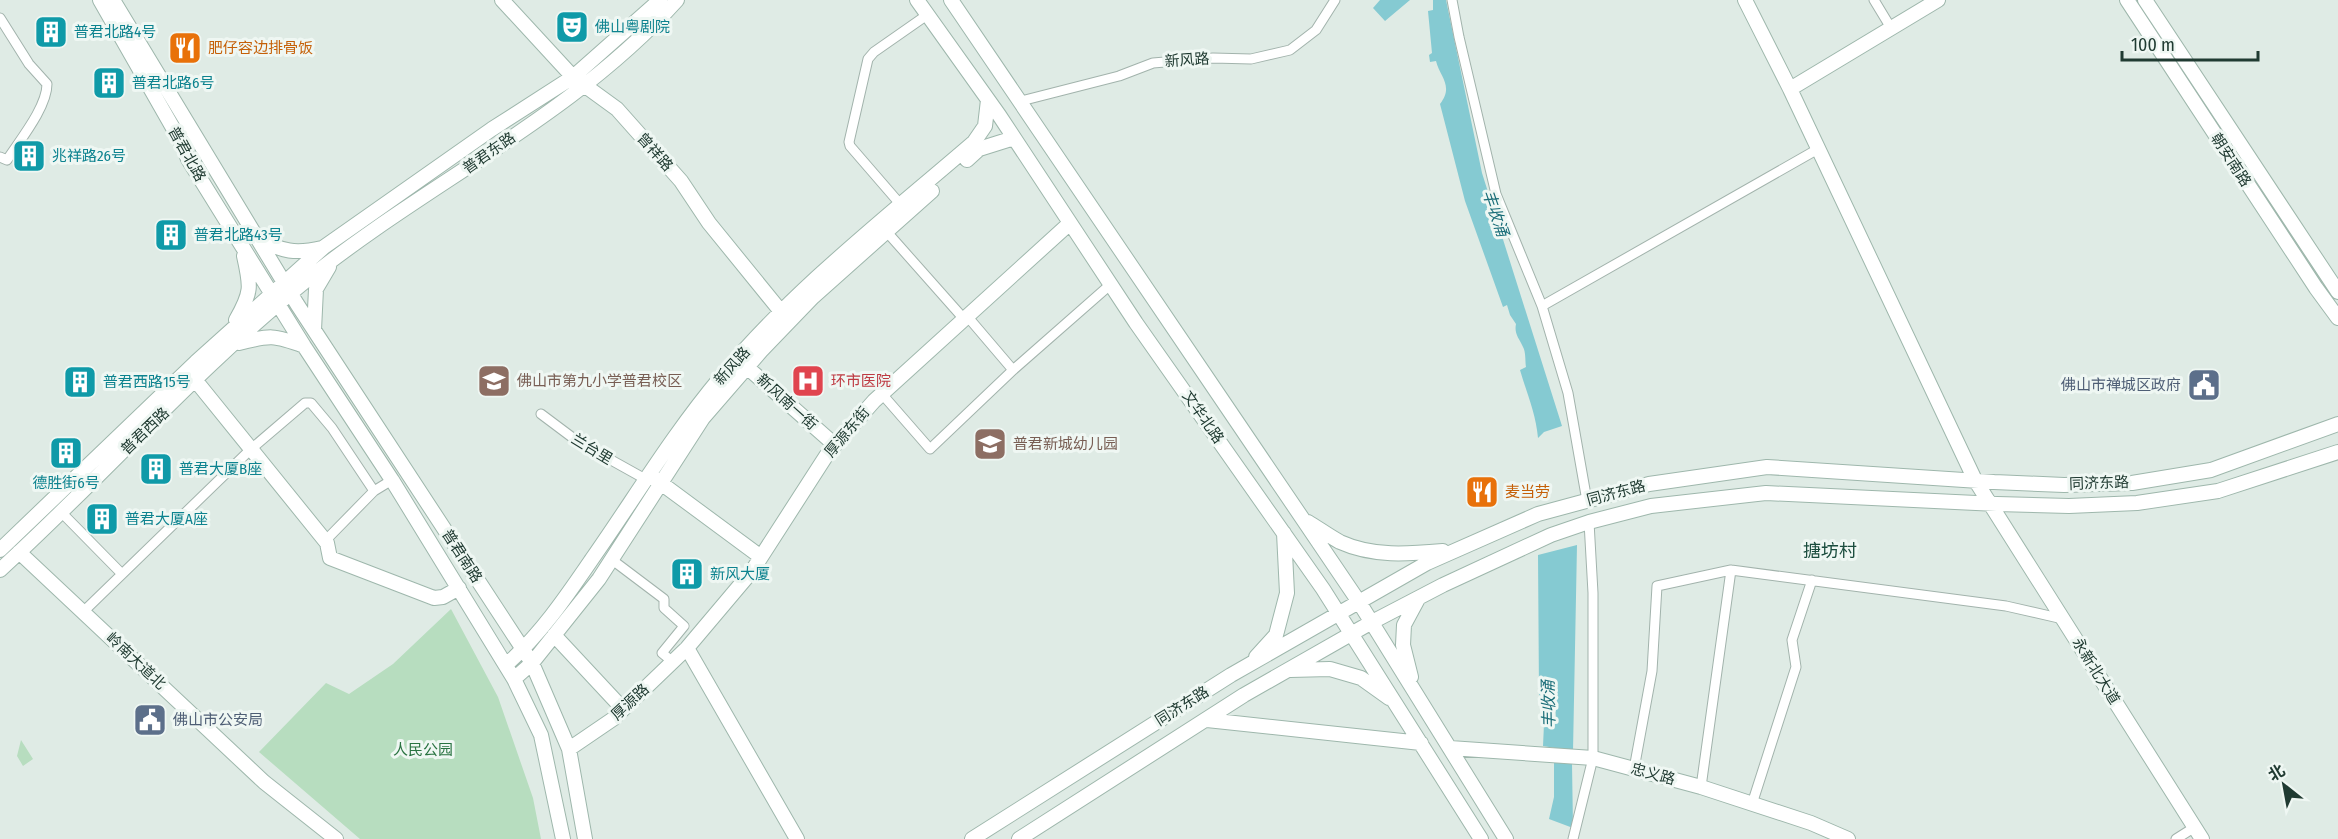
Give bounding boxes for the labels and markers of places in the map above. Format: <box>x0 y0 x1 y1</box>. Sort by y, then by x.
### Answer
theatre icon: 佛山粤剧院 <box>554 9 590 45</box>
building icon: 普君北路4号 <box>33 14 69 50</box>
place label: 佛山粤剧院 <box>595 18 670 36</box>
place label: 普君北路4号 <box>74 23 156 41</box>
restaurant icon: 肥仔容边排骨饭 <box>167 30 203 66</box>
place label: 肥仔容边排骨饭 <box>208 39 313 57</box>
building icon: 普君北路6号 <box>91 65 127 101</box>
place label: 普君北路6号 <box>132 74 214 92</box>
building icon: 兆祥路26号 <box>11 138 47 174</box>
place label: 兆祥路26号 <box>52 147 126 165</box>
building icon: 普君北路43号 <box>153 217 189 253</box>
place label: 普君北路43号 <box>194 226 283 244</box>
school or university icon: 佛山市第九小学普君校区 <box>476 363 512 399</box>
hospital icon: 环市医院 <box>790 363 826 399</box>
building icon: 普君西路15号 <box>62 364 98 400</box>
public building icon: 佛山市禅城区政府 <box>2186 367 2222 403</box>
place label: 佛山市第九小学普君校区 <box>517 372 682 390</box>
place label: 环市医院 <box>831 372 891 390</box>
place label: 普君西路15号 <box>103 373 191 391</box>
place label: 佛山市禅城区政府 <box>2061 376 2181 394</box>
school or university icon: 普君新城幼儿园 <box>972 426 1008 462</box>
building icon: 德胜街6号 <box>48 435 84 471</box>
place label: 普君新城幼儿园 <box>1013 435 1118 453</box>
building icon: 普君大厦B座 <box>138 451 174 487</box>
place label: 普君大厦B座 <box>179 460 262 478</box>
place label: 德胜街6号 <box>32 474 100 492</box>
restaurant icon: 麦当劳 <box>1464 474 1500 510</box>
place label: 麦当劳 <box>1505 483 1550 501</box>
building icon: 普君大厦A座 <box>84 501 120 537</box>
place label: 普君大厦A座 <box>125 510 208 528</box>
building icon: 新风大厦 <box>669 556 705 592</box>
place label: 新风大厦 <box>710 565 770 583</box>
public building icon: 佛山市公安局 <box>132 702 168 738</box>
place label: 佛山市公安局 <box>173 711 263 729</box>

